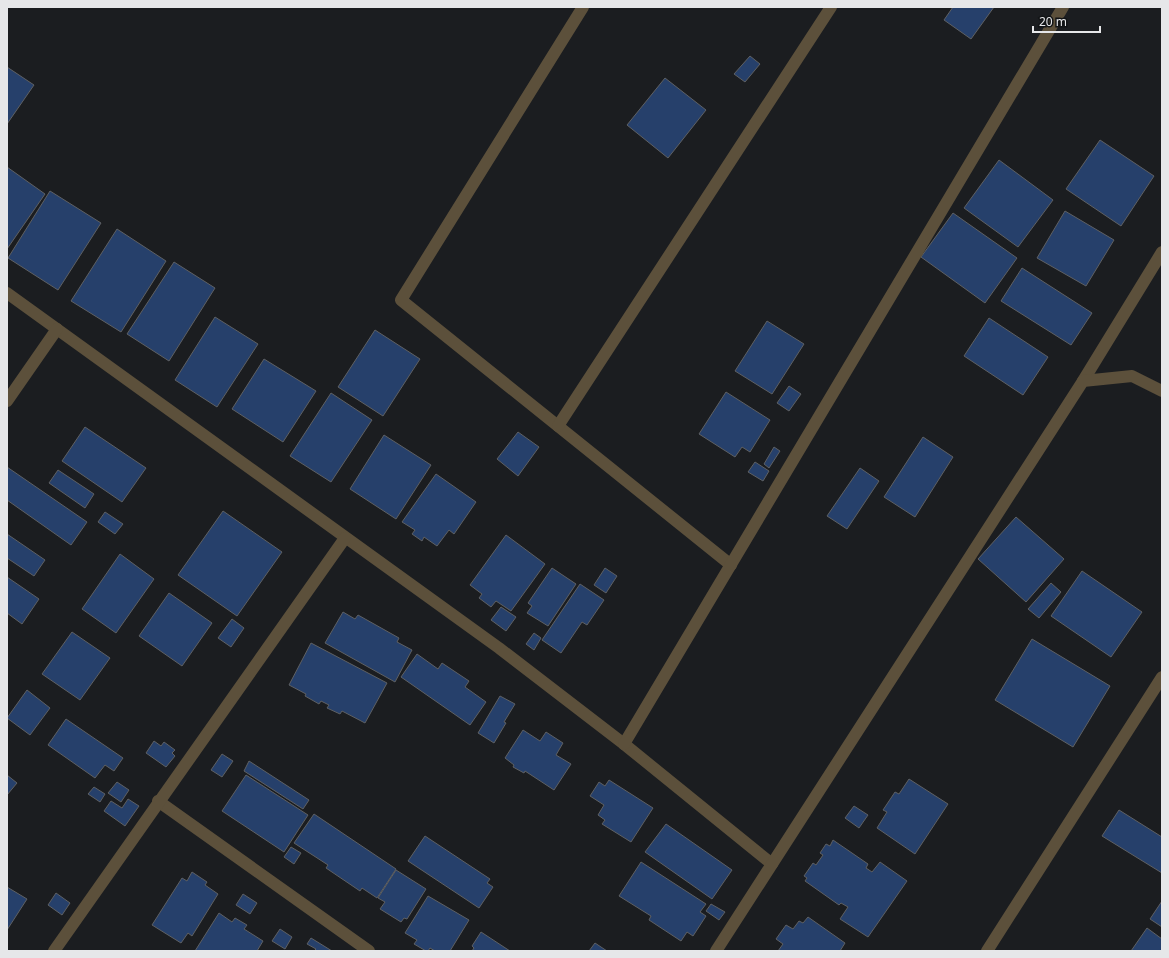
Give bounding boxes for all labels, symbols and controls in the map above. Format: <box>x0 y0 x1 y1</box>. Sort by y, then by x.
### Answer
scale bar <box>1033 8 1100 34</box>
text: 20 m <box>1039 13 1067 30</box>

